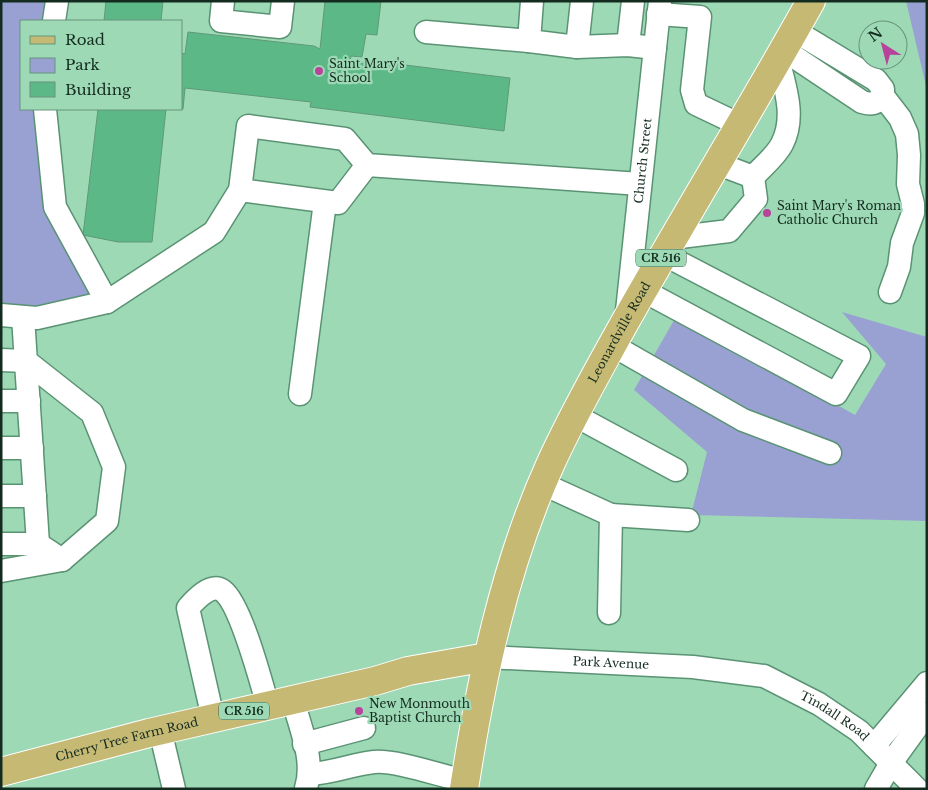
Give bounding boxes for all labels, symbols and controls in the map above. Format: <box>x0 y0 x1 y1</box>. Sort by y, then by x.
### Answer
legend <box>20 20 182 110</box>
north arrow <box>858 20 908 70</box>
text: N <box>865 23 886 46</box>
text: Road <box>65 30 105 49</box>
text: Park <box>65 55 101 74</box>
place label: Saint Mary's School <box>329 56 405 85</box>
marker: Saint Mary's School <box>313 65 325 77</box>
text: Building <box>65 80 132 99</box>
street label: Church Street <box>630 117 655 204</box>
place label: Saint Mary's Roman Catholic Church <box>777 198 901 227</box>
marker: Saint Mary's Roman Catholic Church <box>761 207 773 219</box>
road number: CR 516 <box>636 250 686 266</box>
street label: Leonardville Road <box>585 279 653 385</box>
street label: Park Avenue <box>572 653 650 672</box>
street label: Tindall Road <box>798 688 872 744</box>
place label: New Monmouth Baptist Church <box>369 696 470 725</box>
road number: CR 516 <box>219 702 269 719</box>
marker: New Monmouth Baptist Church <box>353 705 365 717</box>
street label: Cherry Tree Farm Road <box>54 714 200 764</box>

